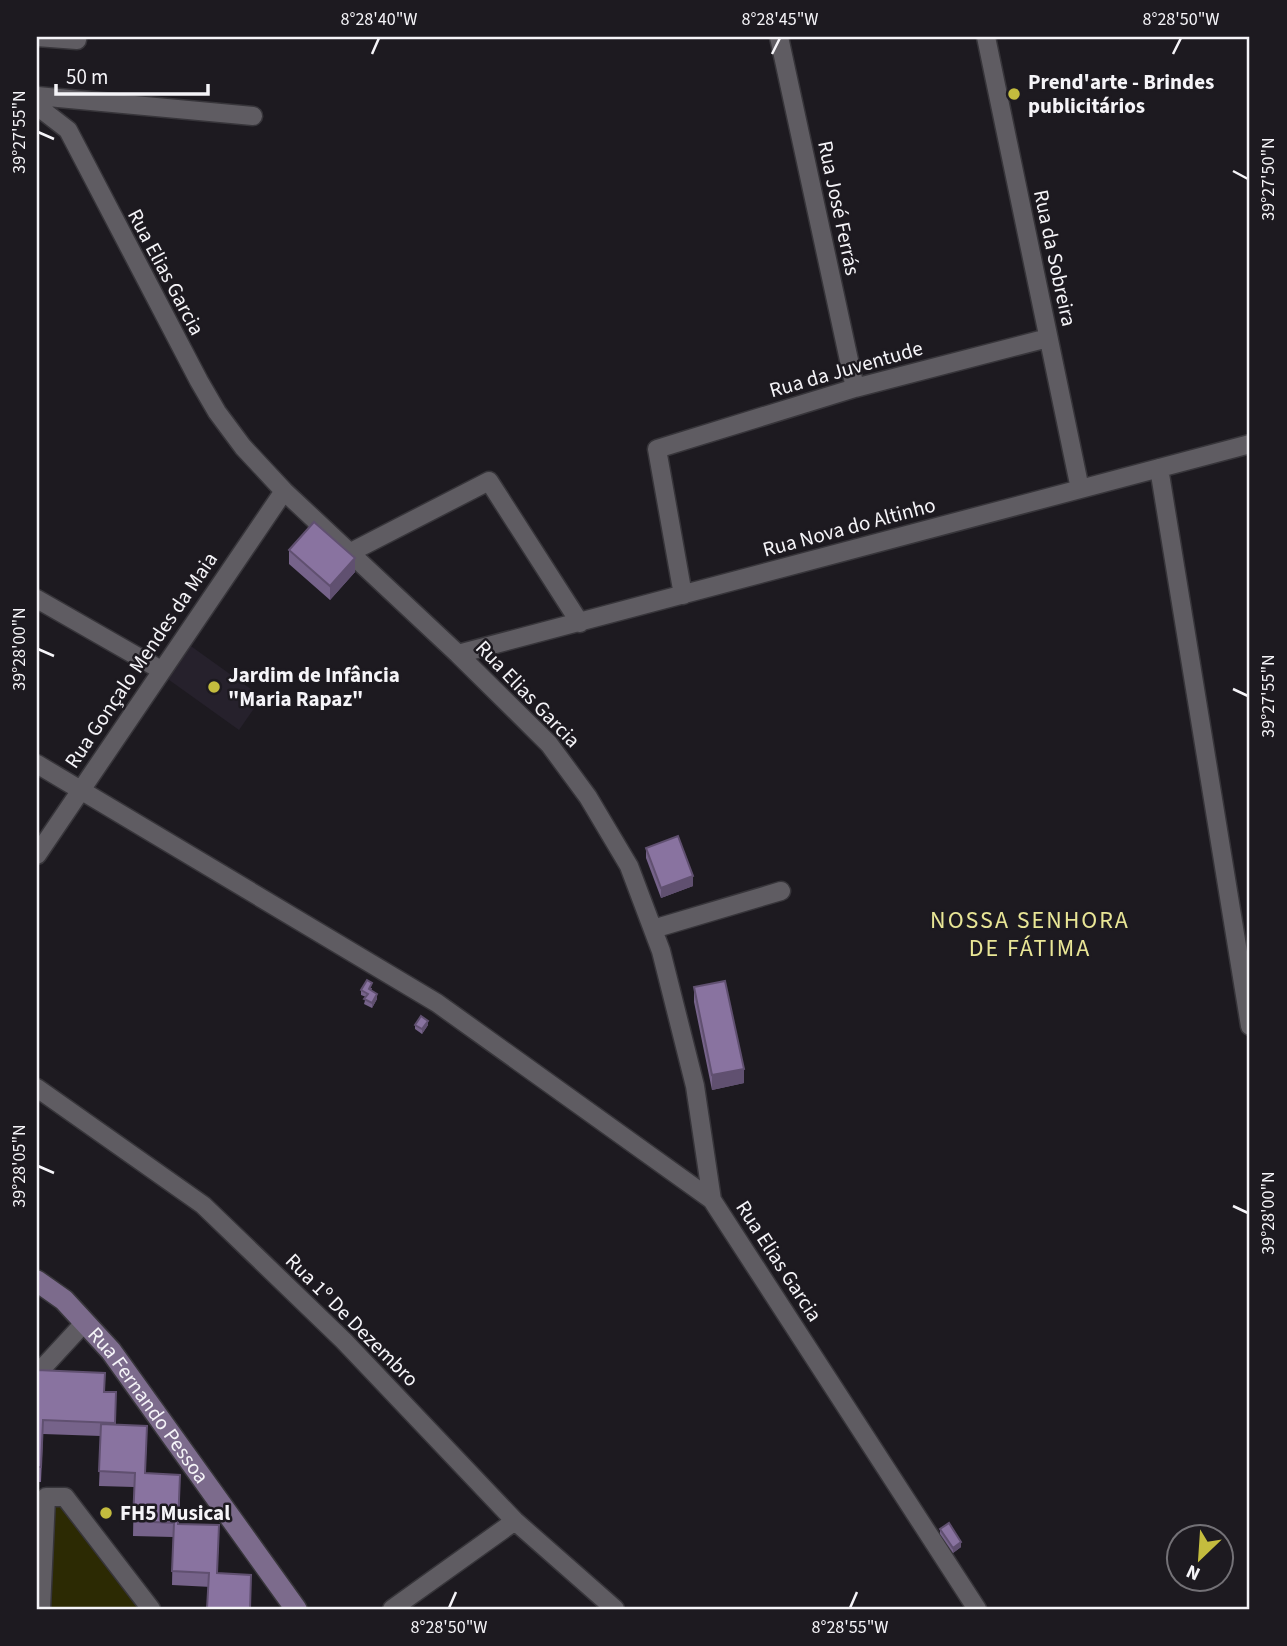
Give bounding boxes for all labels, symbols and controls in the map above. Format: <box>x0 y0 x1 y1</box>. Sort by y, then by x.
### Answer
text: 8°28'40"W <box>341 7 418 32</box>
text: 8°28'45"W <box>742 7 819 32</box>
text: 8°28'50"W <box>1143 7 1220 32</box>
scale bar <box>56 52 208 96</box>
text: 50 m <box>66 62 108 92</box>
place label: Prend'arte - Brindes publicitários <box>1028 67 1214 121</box>
marker: Prend'arte - Brindes publicitários <box>1006 86 1022 102</box>
text: 39°27'55"N <box>7 90 32 174</box>
text: 39°27'50"N <box>1256 137 1281 221</box>
street label: Rua José Ferrás <box>810 138 868 278</box>
street label: Rua da Sobreira <box>1026 187 1084 329</box>
street label: Rua Elias Garcia <box>120 203 212 341</box>
street label: Rua da Juventude <box>766 333 926 405</box>
street label: Rua Nova do Altinho <box>759 490 939 564</box>
street label: Rua Gonçalo Mendes da Maia <box>57 546 225 774</box>
text: 39°28'00"N <box>7 607 32 691</box>
street label: Rua Elias Garcia <box>469 633 587 755</box>
text: 39°27'55"N <box>1256 654 1281 738</box>
place label: Jardim de Infância "Maria Rapaz" <box>228 660 400 714</box>
marker: Jardim de Infância "Maria Rapaz" <box>206 679 222 695</box>
district label: NOSSA SENHORA DE FÁTIMA <box>930 903 1130 966</box>
text: 39°28'05"N <box>7 1124 32 1208</box>
text: 39°28'00"N <box>1256 1171 1281 1255</box>
street label: Rua Elias Garcia <box>728 1194 830 1328</box>
street label: Rua 1º De Dezembro <box>278 1246 426 1394</box>
street label: Rua Fernando Pessoa <box>81 1320 216 1489</box>
place label: FH5 Musical <box>120 1498 230 1528</box>
marker: FH5 Musical <box>98 1505 114 1521</box>
north arrow <box>1164 1524 1234 1594</box>
text: N <box>1182 1557 1205 1587</box>
text: 8°28'50"W <box>411 1615 488 1640</box>
text: 8°28'55"W <box>812 1615 889 1640</box>

